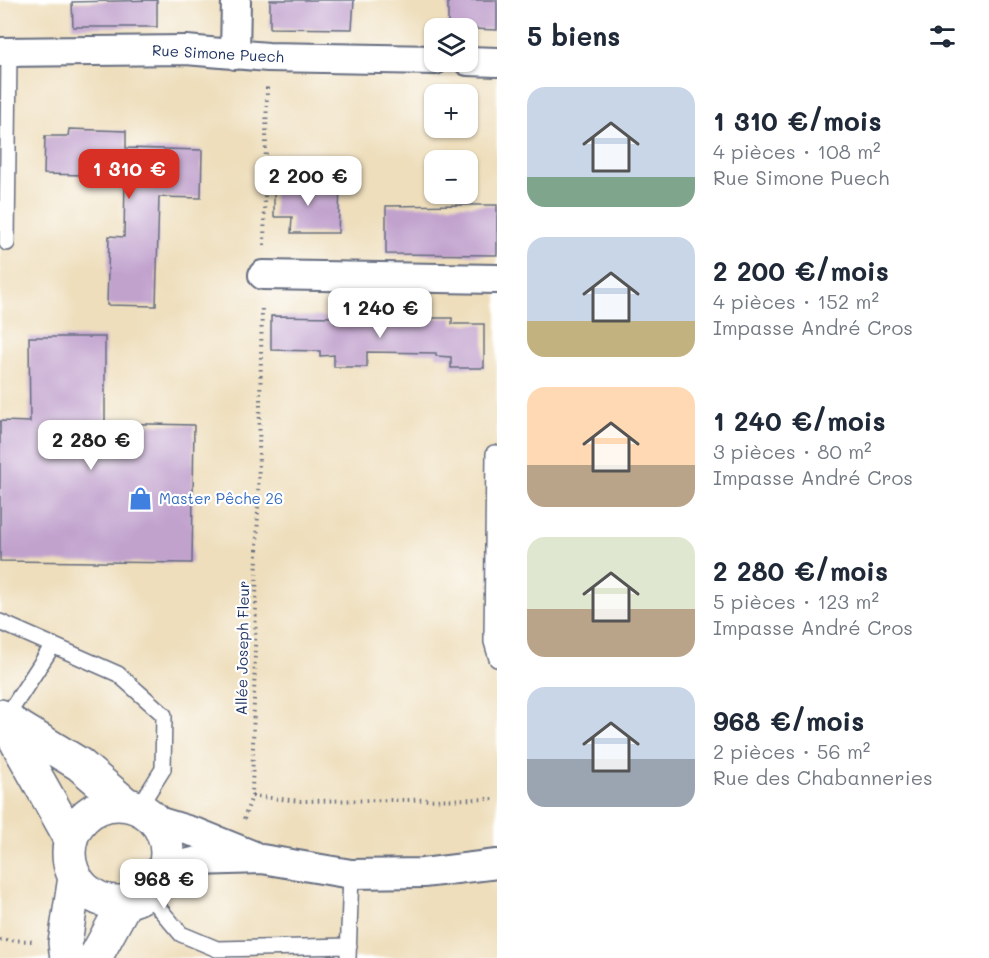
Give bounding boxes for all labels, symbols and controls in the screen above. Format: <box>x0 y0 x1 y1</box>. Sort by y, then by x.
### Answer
map controls <box>424 18 478 204</box>
button: layers <box>424 18 478 72</box>
text: 5 biens <box>527 19 620 53</box>
icon: filters <box>926 20 959 53</box>
street label: Rue Simone Puech <box>152 40 285 66</box>
button: + <box>424 84 478 138</box>
text: 1 310 €/mois <box>713 104 882 138</box>
icon: home <box>575 111 647 183</box>
text: 4 pièces · 108 m² <box>713 138 881 164</box>
pin: 1 310 € <box>74 149 184 200</box>
button: − <box>424 150 478 204</box>
text: 1 310 € <box>92 155 166 181</box>
pin: 2 200 € <box>253 156 363 207</box>
text: 2 200 € <box>269 162 347 188</box>
text: Rue Simone Puech <box>713 164 889 190</box>
text: 2 200 €/mois <box>713 254 889 288</box>
icon: home <box>575 261 647 333</box>
pin: 1 240 € <box>325 288 435 339</box>
text: 4 pièces · 152 m² <box>713 288 879 314</box>
text: 1 240 € <box>342 294 418 320</box>
text: Impasse André Cros <box>713 314 913 340</box>
text: 1 240 €/mois <box>713 404 886 438</box>
icon: home <box>575 411 647 483</box>
pin: 2 280 € <box>36 420 146 471</box>
text: 2 280 € <box>52 426 130 452</box>
text: 3 pièces · 80 m² <box>713 438 872 464</box>
text: Impasse André Cros <box>713 464 913 490</box>
shop icon: Master Pêche 26 <box>128 486 154 512</box>
place label: Master Pêche 26 <box>159 488 283 508</box>
text: 2 280 €/mois <box>713 554 888 588</box>
icon: home <box>575 561 647 633</box>
street label: Allée Joseph Fleur <box>231 580 253 715</box>
text: 5 pièces · 123 m² <box>713 588 879 614</box>
text: Impasse André Cros <box>713 614 913 640</box>
text: 968 €/mois <box>713 704 864 738</box>
icon: home <box>575 711 647 783</box>
text: 2 pièces · 56 m² <box>713 738 870 764</box>
text: Rue des Chabanneries <box>713 764 933 790</box>
pin: 968 € <box>122 859 206 910</box>
text: 968 € <box>134 865 194 891</box>

